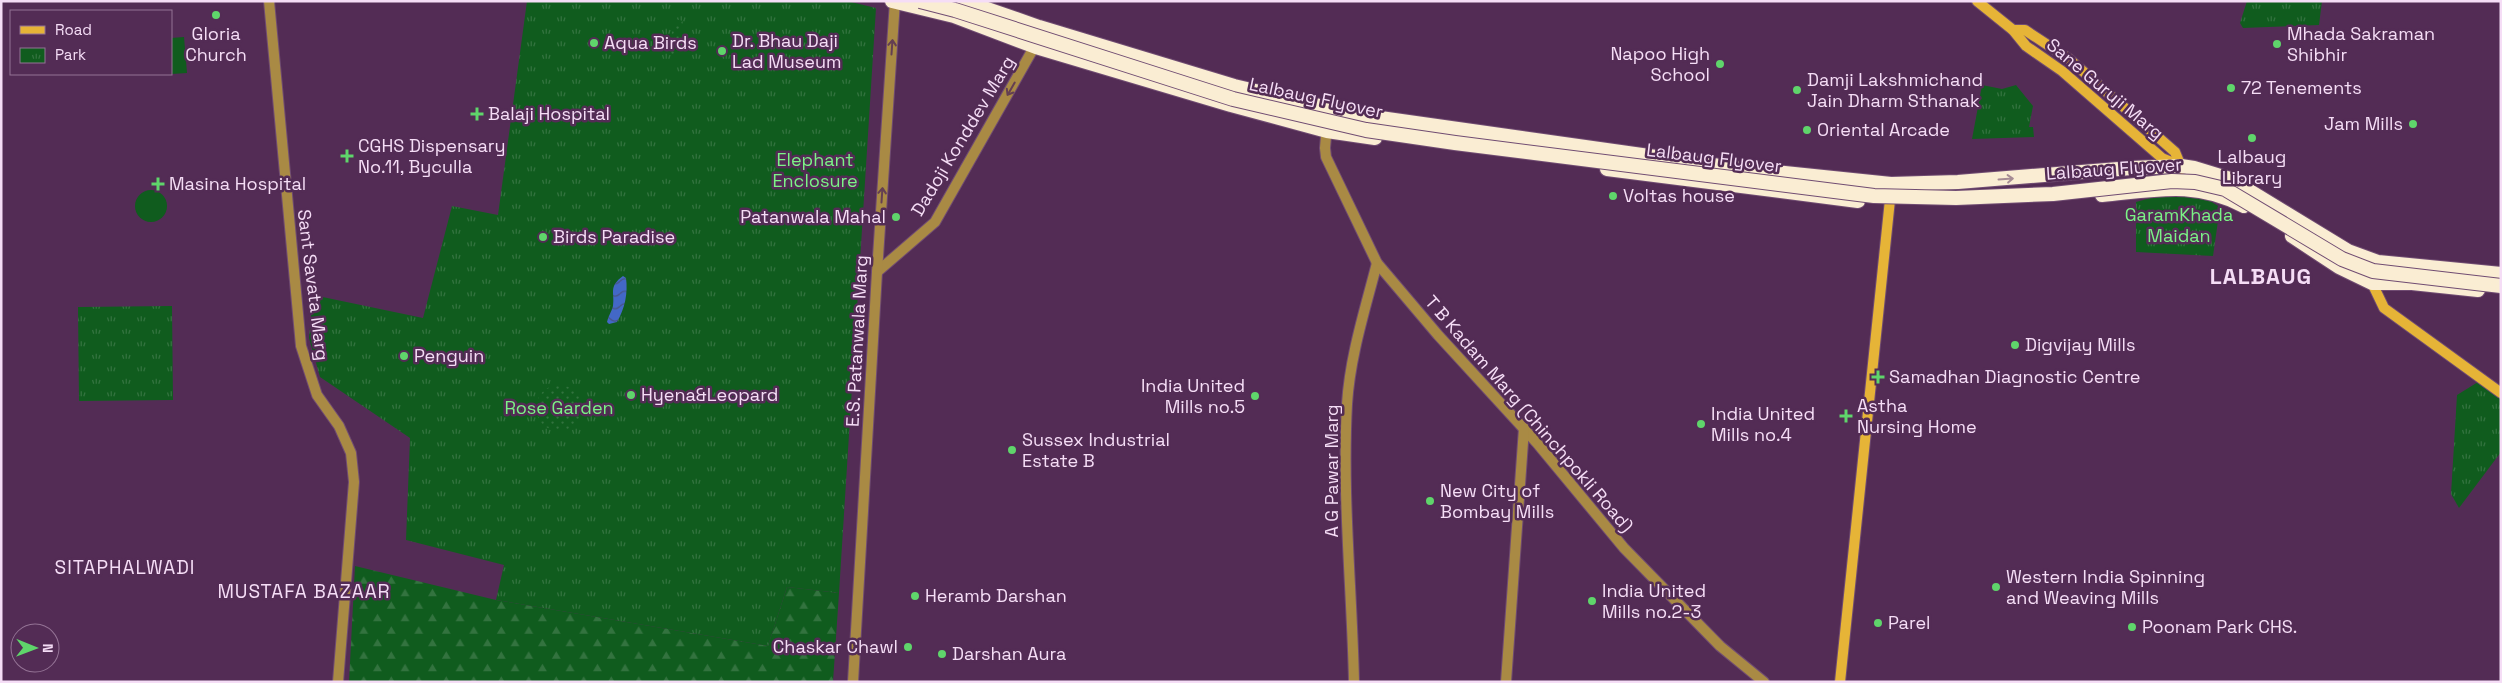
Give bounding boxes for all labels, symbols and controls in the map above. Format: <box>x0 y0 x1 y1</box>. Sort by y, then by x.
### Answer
marker: Gloria Church <box>210 9 222 21</box>
legend <box>10 10 172 75</box>
text: Road <box>55 20 92 39</box>
place label: Gloria Church <box>185 22 247 66</box>
place label: Mhada Sakraman Shibhir <box>2287 22 2435 66</box>
place label: Dr. Bhau Daji Lad Museum <box>732 29 841 73</box>
place label: Aqua Birds <box>604 31 697 54</box>
street label: Sane Guruji Marg <box>2042 33 2169 144</box>
marker: Aqua Birds <box>588 37 600 49</box>
marker: Mhada Sakraman Shibhir <box>2271 38 2283 50</box>
one-way arrow <box>888 39 897 55</box>
place label: Napoo High School <box>1610 42 1710 86</box>
text: Park <box>55 45 86 64</box>
marker: Dr. Bhau Daji Lad Museum <box>716 45 728 57</box>
street label: Dadoji Konddev Marg <box>906 51 1019 220</box>
marker: Napoo High School <box>1714 58 1726 70</box>
place label: Damji Lakshmichand Jain Dharm Sthanak <box>1807 68 1983 112</box>
street label: Lalbaug Flyover <box>1247 72 1385 123</box>
place label: 72 Tenements <box>2241 76 2362 99</box>
one-way arrow <box>1006 81 1016 95</box>
marker: 72 Tenements <box>2225 82 2237 94</box>
marker: Damji Lakshmichand Jain Dharm Sthanak <box>1791 84 1803 96</box>
place label: Balaji Hospital <box>488 102 610 125</box>
marker: Balaji Hospital <box>470 107 484 121</box>
place label: Jam Mills <box>2324 112 2403 135</box>
place label: Oriental Arcade <box>1817 118 1950 141</box>
marker: Jam Mills <box>2407 118 2419 130</box>
marker: Oriental Arcade <box>1801 124 1813 136</box>
marker: Lalbaug Library <box>2246 132 2258 144</box>
place label: CGHS Dispensary No.11, Byculla <box>358 134 506 178</box>
street label: Lalbaug Flyover <box>1645 138 1783 177</box>
place label: Lalbaug Library <box>2218 145 2286 189</box>
park label: Elephant Enclosure <box>772 148 858 192</box>
marker: CGHS Dispensary No.11, Byculla <box>340 149 354 163</box>
street label: Lalbaug Flyover <box>2045 152 2183 185</box>
place label: Masina Hospital <box>169 172 306 195</box>
one-way arrow <box>1998 174 2014 183</box>
marker: Masina Hospital <box>151 177 165 191</box>
place label: Voltas house <box>1623 184 1735 207</box>
one-way arrow <box>877 187 887 203</box>
marker: Voltas house <box>1607 190 1619 202</box>
park label: GaramKhada Maidan <box>2125 203 2233 247</box>
place label: Patanwala Mahal <box>740 205 886 228</box>
street label: Sant Savata Marg <box>293 208 334 362</box>
marker: Patanwala Mahal <box>890 211 902 223</box>
place label: Birds Paradise <box>553 225 675 248</box>
marker: Birds Paradise <box>537 231 549 243</box>
street label: E.S. Patanwala Marg <box>841 254 872 428</box>
district label: LALBAUG <box>2210 262 2312 290</box>
street label: T B Kadam Marg (Chinchpokli Road) <box>1420 291 1639 537</box>
place label: Digvijay Mills <box>2025 333 2136 356</box>
marker: Digvijay Mills <box>2009 339 2021 351</box>
place label: Penguin <box>414 344 484 367</box>
marker: Penguin <box>398 350 410 362</box>
place label: Samadhan Diagnostic Centre <box>1889 365 2141 388</box>
marker: Samadhan Diagnostic Centre <box>1871 370 1885 384</box>
place label: India United Mills no.5 <box>1141 374 1245 418</box>
place label: Hyena&Leopard <box>641 383 778 406</box>
marker: Hyena&Leopard <box>625 389 637 401</box>
marker: India United Mills no.5 <box>1249 390 1261 402</box>
place label: Astha Nursing Home <box>1857 394 1977 438</box>
park label: Rose Garden <box>504 396 614 419</box>
place label: India United Mills no.4 <box>1711 402 1815 446</box>
street label: A G Pawar Marg <box>1320 405 1343 537</box>
marker: Astha Nursing Home <box>1839 409 1853 423</box>
marker: India United Mills no.4 <box>1695 418 1707 430</box>
place label: Sussex Industrial Estate B <box>1022 428 1170 472</box>
marker: Sussex Industrial Estate B <box>1006 444 1018 456</box>
place label: New City of Bombay Mills <box>1440 479 1554 523</box>
marker: New City of Bombay Mills <box>1424 495 1436 507</box>
district label: SITAPHALWADI <box>55 555 195 580</box>
place label: Western India Spinning and Weaving Mills <box>2006 565 2205 609</box>
district label: MUSTAFA BAZAAR <box>217 579 391 604</box>
place label: India United Mills no.2-3 <box>1602 579 1706 623</box>
marker: Western India Spinning and Weaving Mills <box>1990 581 2002 593</box>
place label: Heramb Darshan <box>925 584 1067 607</box>
marker: Heramb Darshan <box>909 590 921 602</box>
marker: India United Mills no.2-3 <box>1586 595 1598 607</box>
place label: Parel <box>1888 611 1931 634</box>
place label: Poonam Park CHS. <box>2142 615 2297 638</box>
marker: Parel <box>1872 617 1884 629</box>
marker: Poonam Park CHS. <box>2126 621 2138 633</box>
north arrow <box>10 623 60 673</box>
place label: Chaskar Chawl <box>773 635 898 658</box>
marker: Chaskar Chawl <box>902 641 914 653</box>
place label: Darshan Aura <box>952 642 1066 665</box>
text: N <box>39 643 57 653</box>
marker: Darshan Aura <box>936 648 948 660</box>

